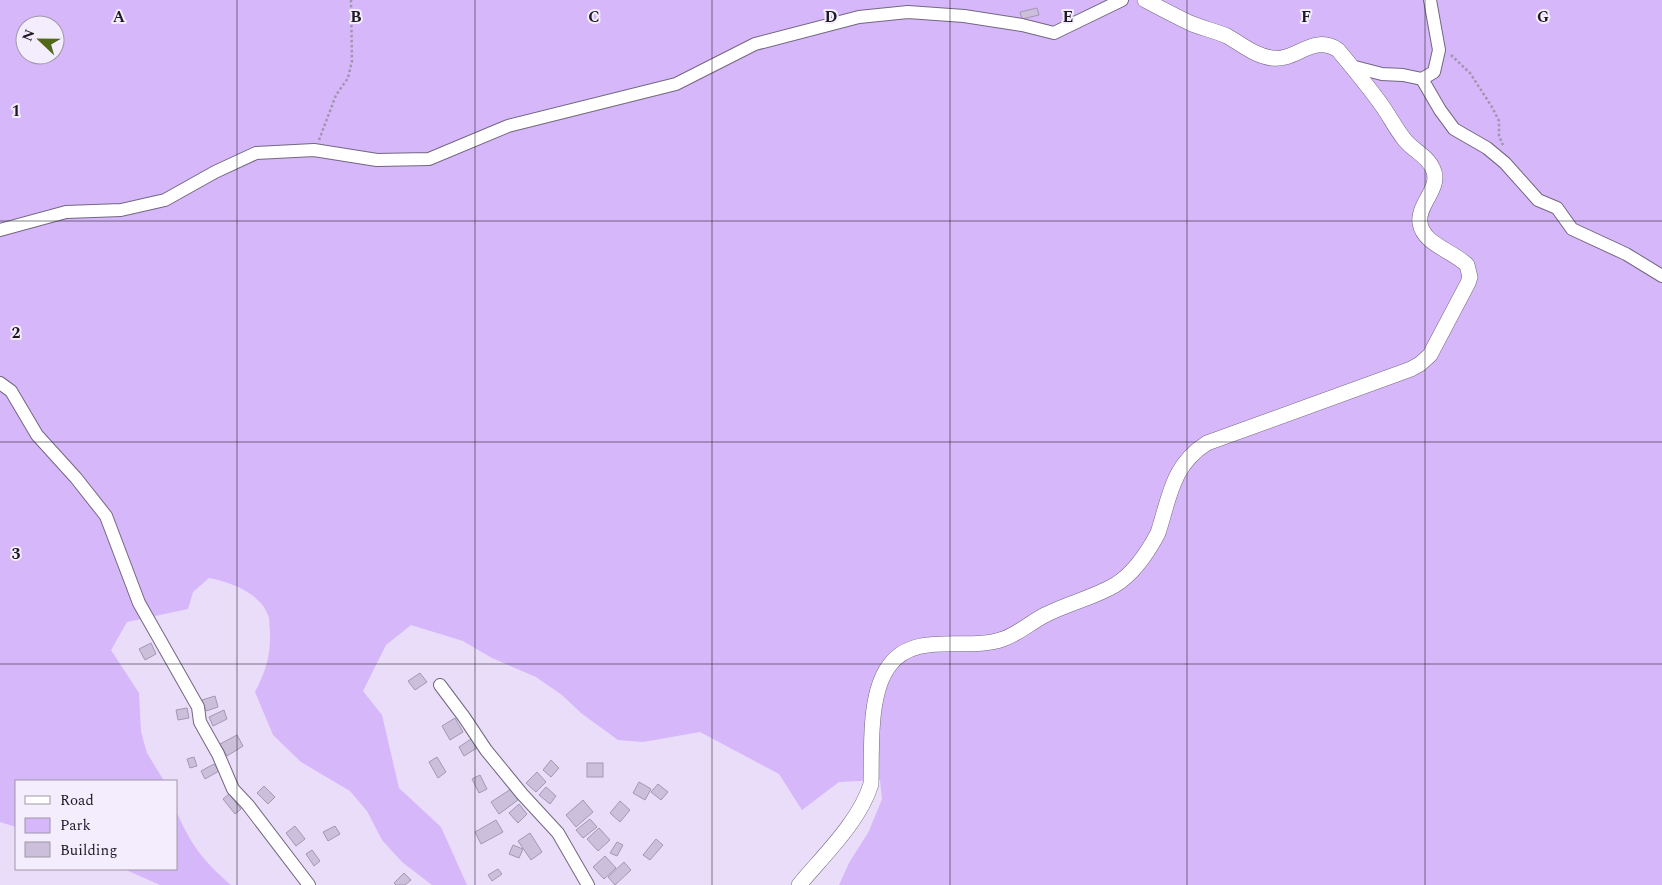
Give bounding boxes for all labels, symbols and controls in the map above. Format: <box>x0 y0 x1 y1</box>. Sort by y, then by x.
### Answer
text: A <box>113 5 126 29</box>
text: B <box>350 5 362 29</box>
text: C <box>588 5 600 29</box>
text: D <box>825 5 838 29</box>
text: E <box>1063 5 1073 29</box>
text: F <box>1301 5 1311 29</box>
text: G <box>1537 5 1549 29</box>
north arrow <box>15 15 65 65</box>
text: N <box>17 26 40 45</box>
text: 1 <box>12 99 20 123</box>
text: 2 <box>12 321 21 345</box>
text: 3 <box>12 542 21 566</box>
legend <box>15 780 178 870</box>
text: Road <box>60 789 94 812</box>
text: Park <box>60 814 91 837</box>
text: Building <box>60 839 117 862</box>

